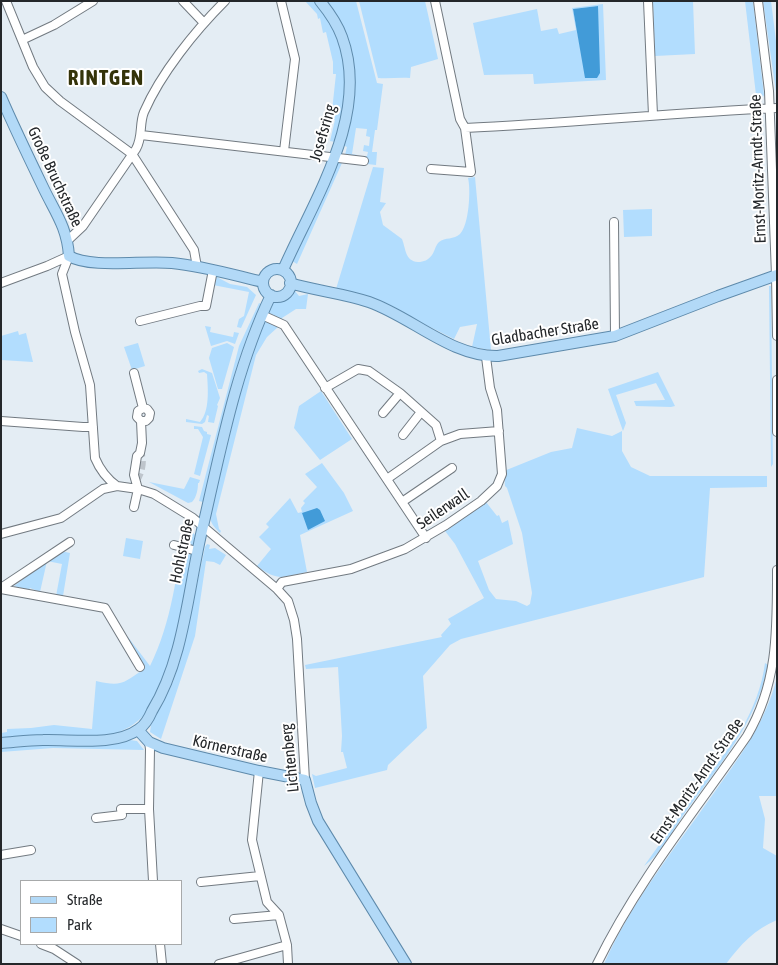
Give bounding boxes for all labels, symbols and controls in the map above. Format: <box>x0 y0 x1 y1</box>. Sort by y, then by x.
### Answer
district label: RINTGEN <box>67 65 145 91</box>
street label: Ernst-Moritz-Arndt-Straße <box>746 94 770 244</box>
street label: Josefsring <box>306 102 340 164</box>
street label: Große Bruchstraße <box>23 124 87 230</box>
street label: Gladbacher Straße <box>490 314 600 350</box>
street label: Seilerwall <box>413 485 473 533</box>
street label: Hohlstraße <box>166 517 198 585</box>
street label: Ernst-Moritz-Arndt-Straße <box>646 714 748 848</box>
street label: Lichtenberg <box>277 723 303 793</box>
street label: Körnerstraße <box>191 731 269 767</box>
legend <box>20 880 182 945</box>
text: Straße <box>67 891 103 908</box>
text: Park <box>67 916 92 933</box>

